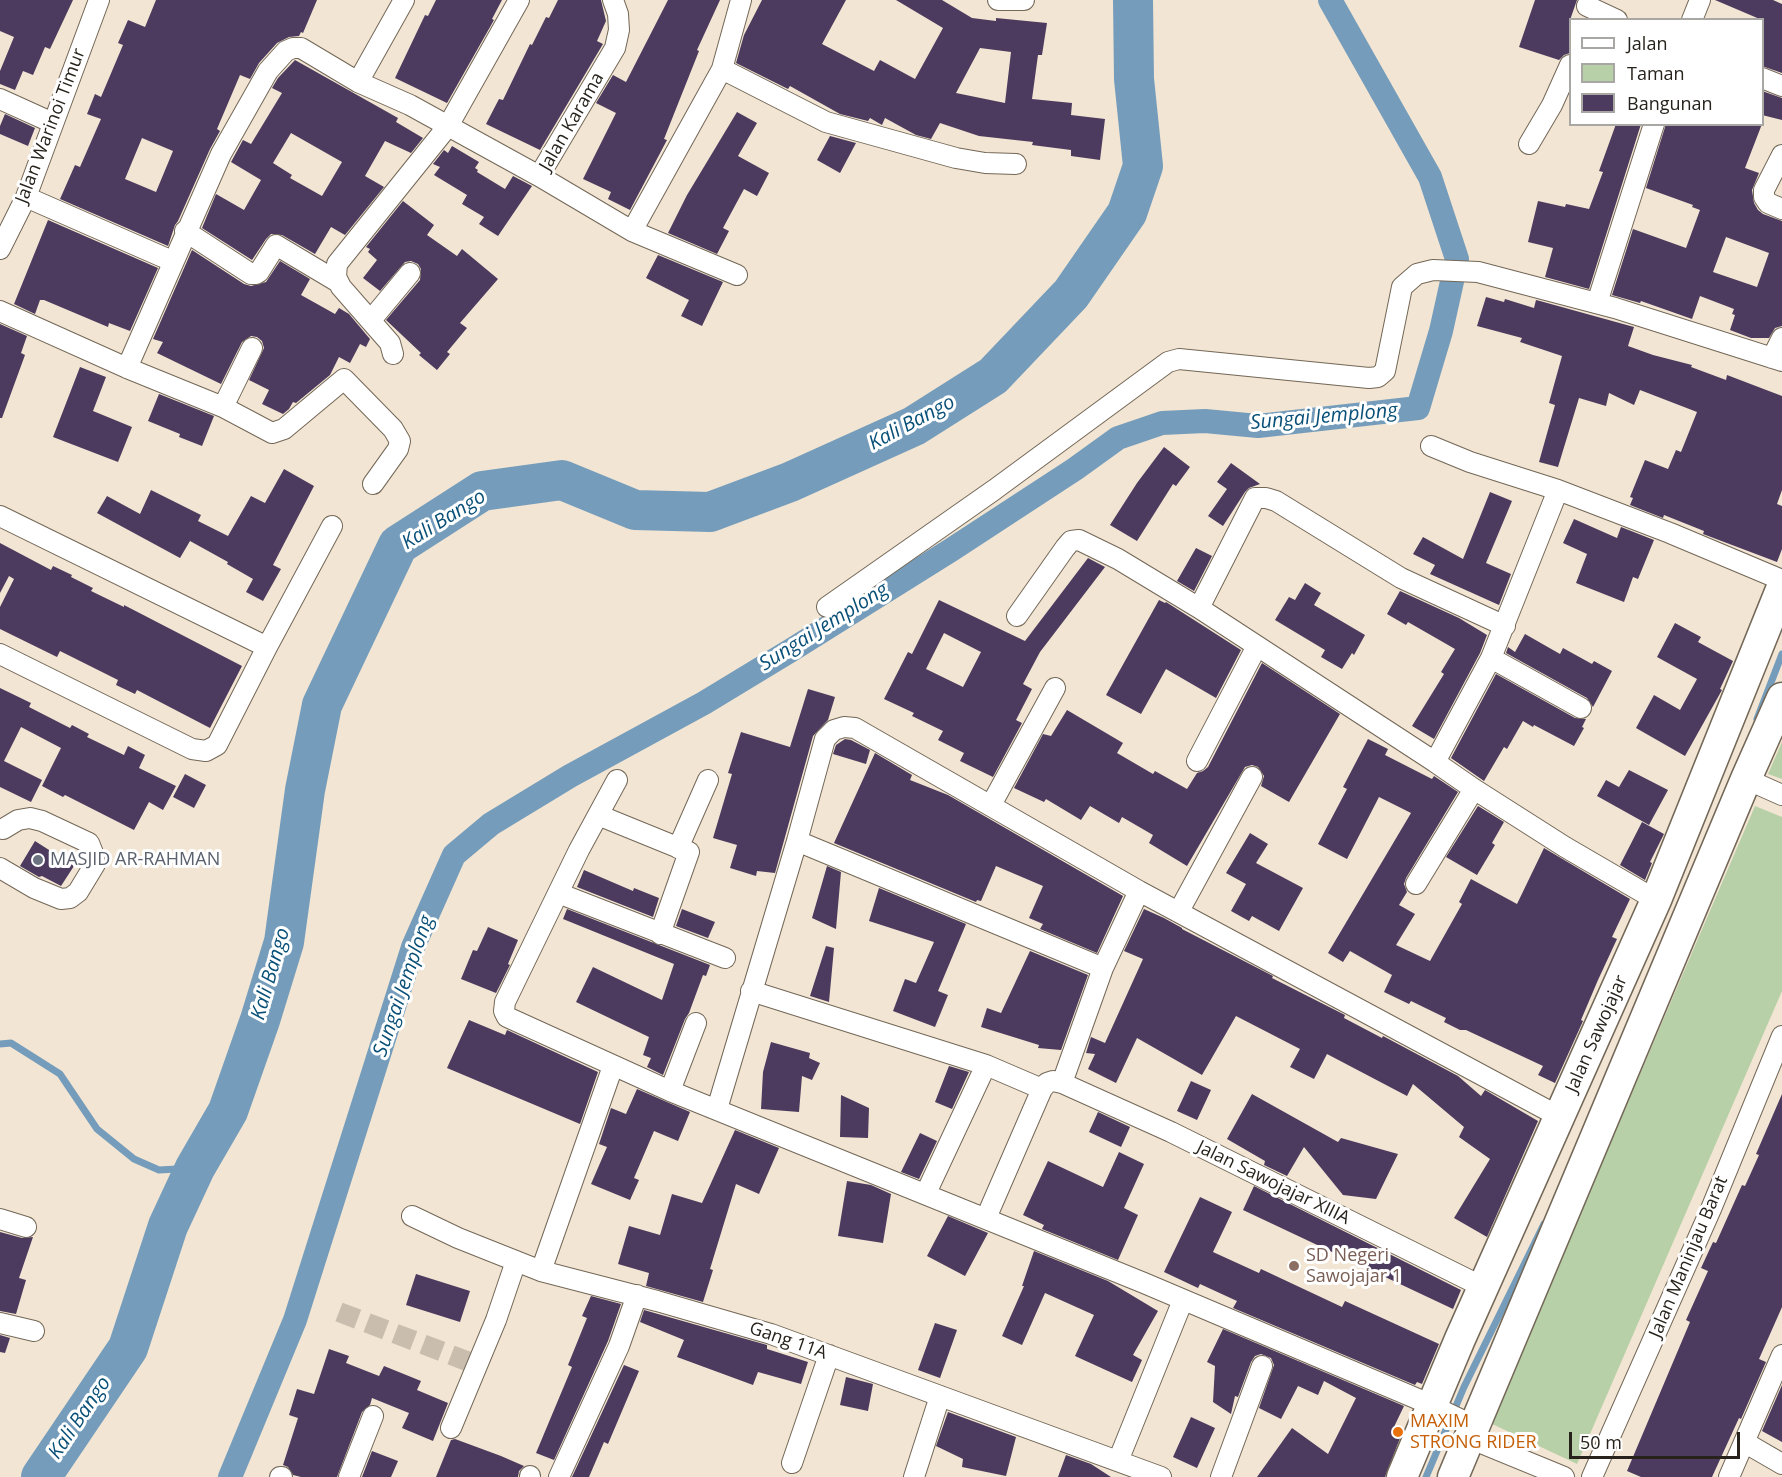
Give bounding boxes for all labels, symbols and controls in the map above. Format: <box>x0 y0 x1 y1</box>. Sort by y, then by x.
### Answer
legend <box>1569 18 1764 126</box>
text: Jalan <box>1627 31 1667 55</box>
street label: Jalan Warinoi Timur <box>11 45 91 207</box>
text: Taman <box>1627 61 1685 85</box>
street label: Jalan Karama <box>535 69 609 175</box>
text: Bangunan <box>1627 91 1713 115</box>
water label: Kali Bango <box>865 390 959 456</box>
water label: Sungai Jemplong <box>1249 399 1399 435</box>
water label: Kali Bango <box>398 485 490 555</box>
water label: Sungai Jemplong <box>755 578 893 676</box>
place label: MASJID AR-RAHMAN <box>50 849 220 871</box>
marker: MASJID AR-RAHMAN <box>31 853 45 867</box>
water label: Sungai Jemplong <box>369 912 439 1060</box>
water label: Kali Bango <box>246 925 296 1023</box>
street label: Jalan Sawojajar <box>1561 972 1633 1096</box>
street label: Jalan Sawojajar XIIIA <box>1193 1137 1353 1229</box>
street label: Jalan Maninjau Barat <box>1645 1173 1733 1341</box>
place label: SD Negeri Sawojajar 1 <box>1306 1245 1402 1288</box>
marker: SD Negeri Sawojajar 1 <box>1287 1259 1301 1273</box>
street label: Gang 11A <box>746 1318 830 1364</box>
water label: Kali Bango <box>44 1372 116 1464</box>
place label: MAXIM STRONG RIDER <box>1410 1411 1537 1454</box>
scale bar <box>1572 1420 1743 1458</box>
marker: MAXIM STRONG RIDER <box>1391 1425 1405 1439</box>
text: 50 m <box>1580 1430 1622 1454</box>

